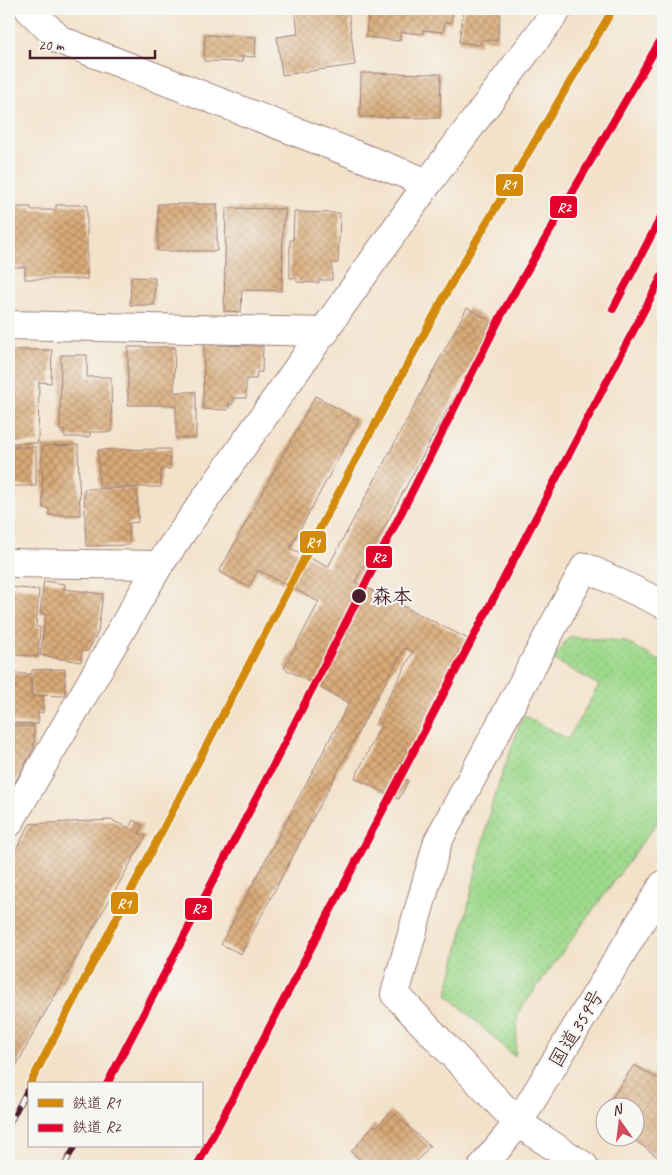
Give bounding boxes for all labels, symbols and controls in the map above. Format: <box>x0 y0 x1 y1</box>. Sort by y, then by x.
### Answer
scale bar <box>30 28 155 60</box>
text: 20 m <box>38 36 65 55</box>
line badge: R1 <box>495 173 524 197</box>
text: R1 <box>502 176 518 193</box>
line badge: R2 <box>549 195 578 219</box>
text: R2 <box>557 199 573 216</box>
line badge: R1 <box>299 530 327 554</box>
text: R1 <box>306 534 322 551</box>
line badge: R2 <box>365 545 393 569</box>
text: R2 <box>372 549 388 566</box>
place label: 森本 <box>372 584 412 609</box>
marker: 森本 <box>350 587 368 605</box>
line badge: R1 <box>110 891 139 915</box>
text: R1 <box>117 895 133 912</box>
line badge: R2 <box>184 897 213 921</box>
text: R2 <box>192 900 208 917</box>
street label: 国道359号 <box>543 985 610 1072</box>
legend <box>28 1082 202 1148</box>
text: 鉄道 R1 <box>72 1094 122 1113</box>
north arrow <box>594 1098 644 1148</box>
text: N <box>611 1100 625 1119</box>
text: 鉄道 R2 <box>72 1118 122 1137</box>

